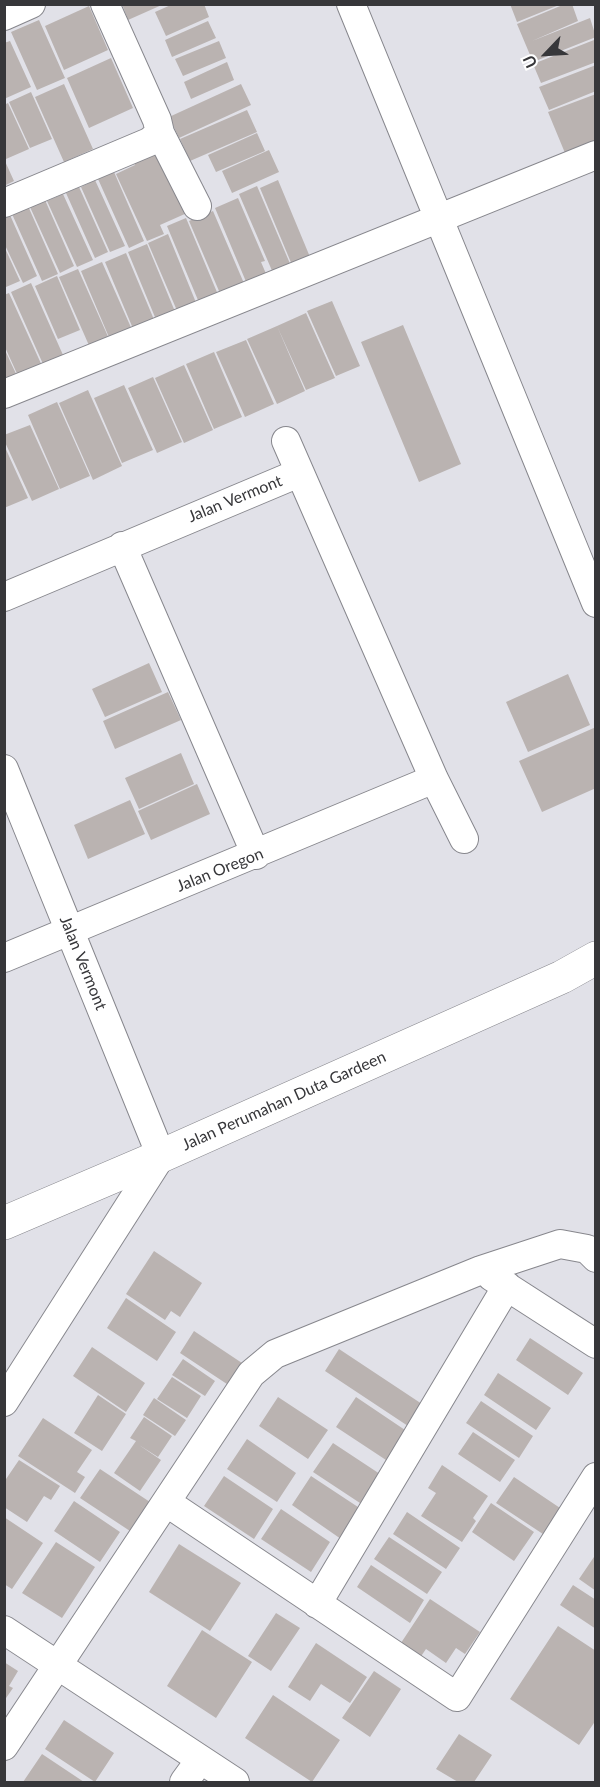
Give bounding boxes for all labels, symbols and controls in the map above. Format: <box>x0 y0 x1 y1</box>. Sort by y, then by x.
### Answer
north arrow <box>516 24 576 84</box>
text: U <box>518 52 540 71</box>
street label: Jalan Vermont <box>185 471 285 527</box>
street label: Jalan Oregon <box>174 844 266 896</box>
street label: Jalan Vermont <box>55 913 111 1013</box>
street label: Jalan Perumahan Duta Gardeen <box>179 1047 389 1155</box>

